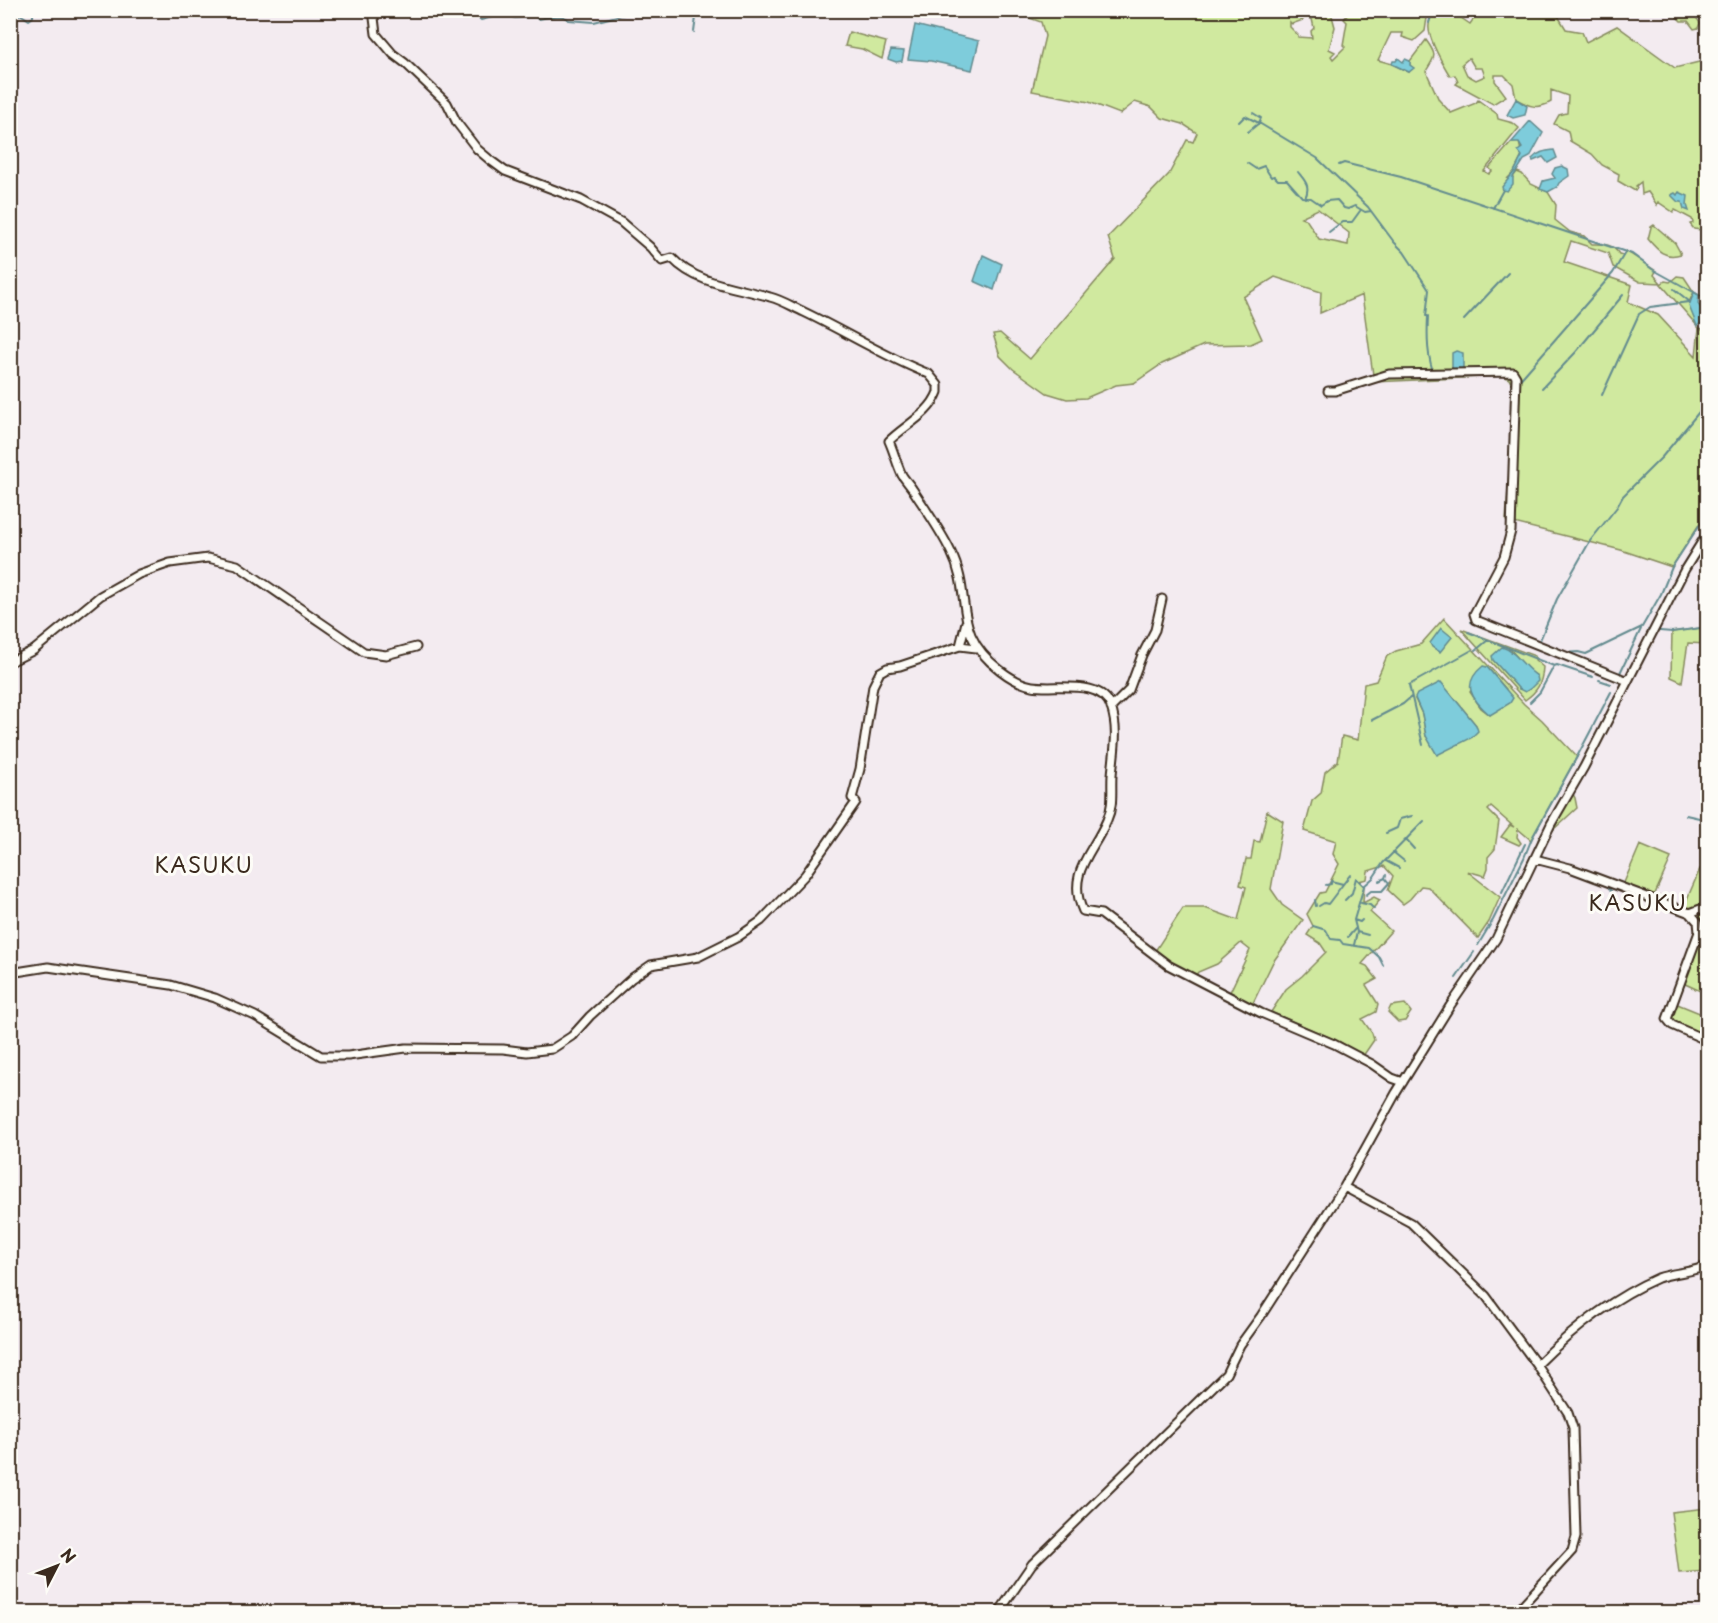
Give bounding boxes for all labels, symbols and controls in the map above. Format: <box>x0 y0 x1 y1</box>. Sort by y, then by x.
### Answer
district label: KASUKU <box>155 848 253 880</box>
district label: KASUKU <box>1589 886 1687 918</box>
north arrow <box>27 1536 87 1596</box>
text: N <box>56 1543 82 1568</box>

